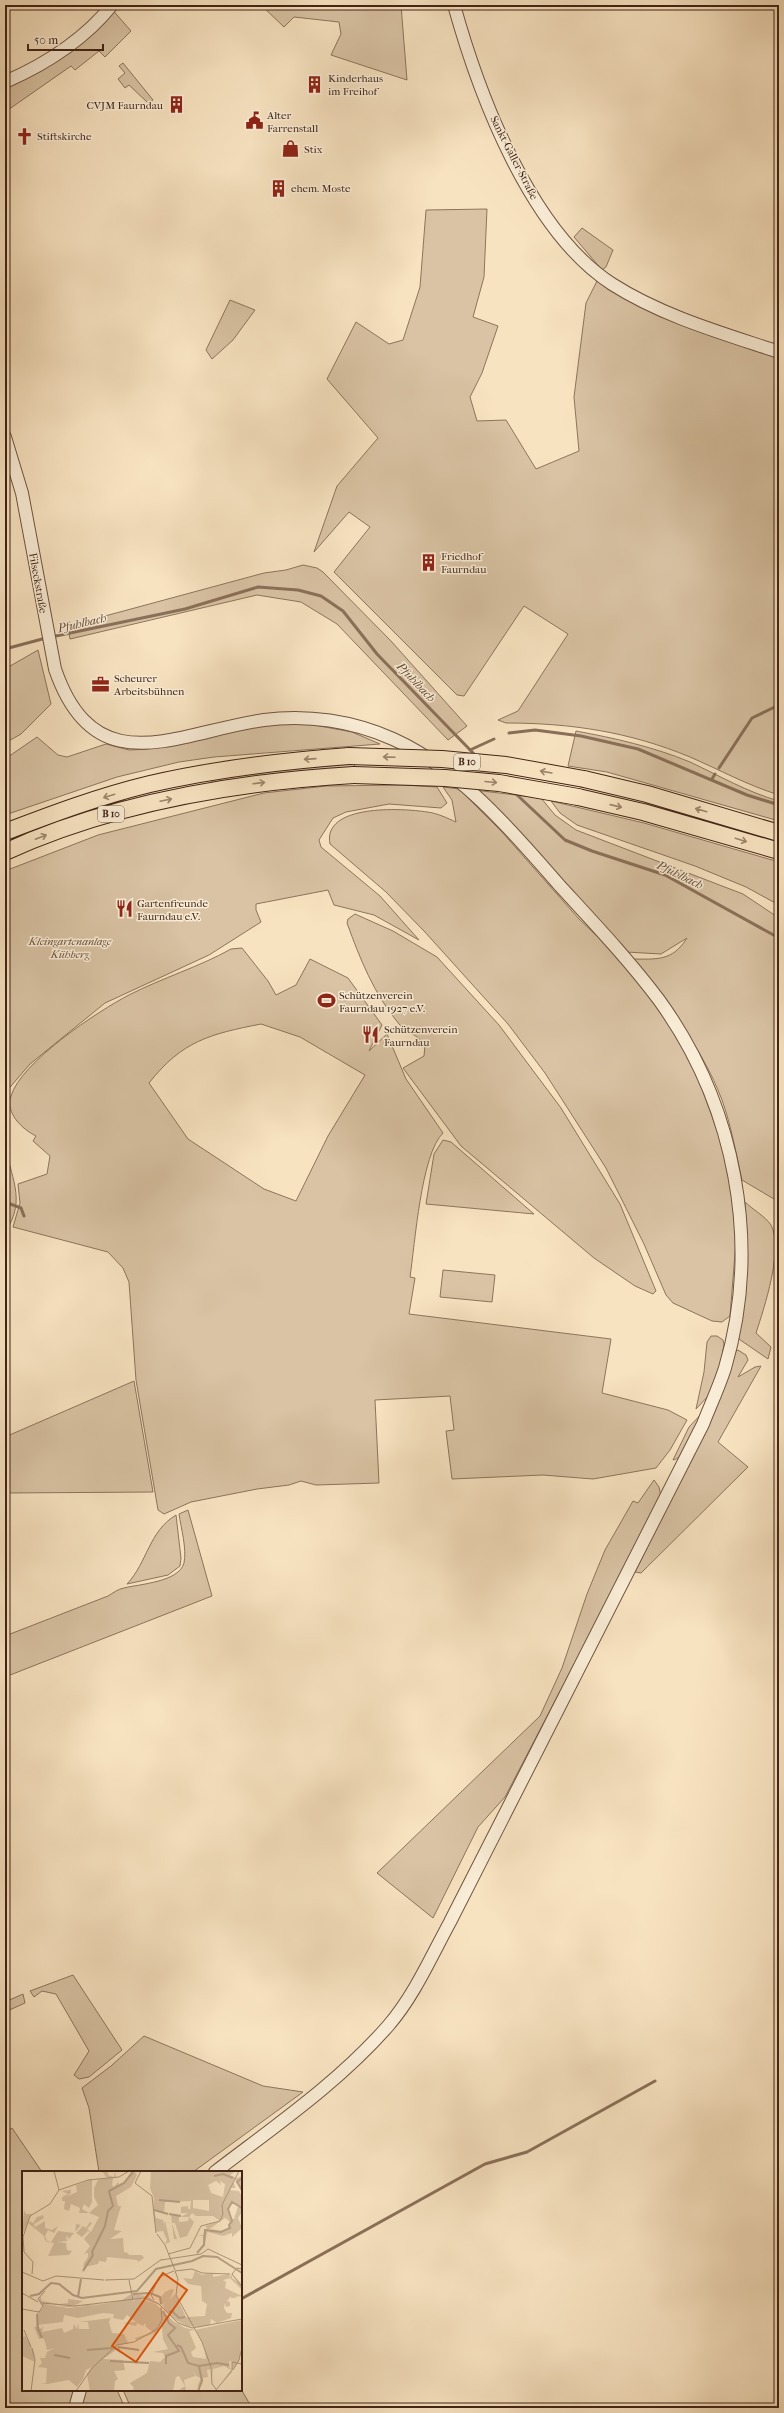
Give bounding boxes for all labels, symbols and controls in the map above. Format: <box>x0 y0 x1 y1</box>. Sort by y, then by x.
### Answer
scale bar <box>28 26 103 52</box>
text: 50 m <box>34 33 58 47</box>
place label: Kinderhaus im Freihof <box>328 72 383 98</box>
building icon: Kinderhaus im Freihof <box>305 74 325 94</box>
building icon: CVJM Faurndau <box>166 95 186 115</box>
place label: CVJM Faurndau <box>86 99 164 112</box>
place label: Alter Farrenstall <box>266 109 318 135</box>
public building icon: Alter Farrenstall <box>244 111 264 131</box>
street label: Sankt-Galler-Straße <box>487 114 541 203</box>
church icon: Stiftskirche <box>14 126 34 146</box>
place label: Stiftskirche <box>37 130 92 143</box>
shop icon: Stix <box>281 139 301 159</box>
place label: Stix <box>304 143 323 156</box>
building icon: ehem. Moste <box>268 178 288 198</box>
place label: ehem. Moste <box>291 182 351 195</box>
place label: Friedhof Faurndau <box>441 550 487 576</box>
street label: Filseckstraße <box>26 552 50 615</box>
building icon: Friedhof Faurndau <box>418 552 438 572</box>
water label: Pfuhlbach <box>55 611 108 636</box>
water label: Pfuhlbach <box>393 659 438 705</box>
place label: Scheurer Arbeitsbühnen <box>113 672 185 698</box>
office icon: Scheurer Arbeitsbühnen <box>91 674 111 694</box>
one-way arrow <box>383 753 396 761</box>
road number: B 10 <box>454 754 480 770</box>
one-way arrow <box>304 756 317 763</box>
one-way arrow <box>540 768 553 776</box>
one-way arrow <box>484 778 497 786</box>
one-way arrow <box>252 779 265 787</box>
one-way arrow <box>103 792 115 800</box>
one-way arrow <box>159 795 172 803</box>
one-way arrow <box>609 802 622 810</box>
road number: B 10 <box>98 806 124 822</box>
one-way arrow <box>695 806 708 813</box>
one-way arrow <box>35 833 47 841</box>
one-way arrow <box>734 837 747 844</box>
water label: Pfuhlbach <box>654 857 705 892</box>
place label: Gartenfreunde Faurndau e.V. <box>137 897 209 923</box>
restaurant icon: Gartenfreunde Faurndau e.V. <box>114 899 134 919</box>
park label: Kleingartenanlage Kühberg <box>28 935 112 961</box>
place label: Schützenverein Faurndau 1927 e.V. <box>339 989 425 1015</box>
sports icon: Schützenverein Faurndau 1927 e.V. <box>316 991 336 1011</box>
place label: Schützenverein Faurndau <box>384 1023 458 1049</box>
restaurant icon: Schützenverein Faurndau <box>361 1025 381 1045</box>
inset map <box>22 2171 242 2391</box>

